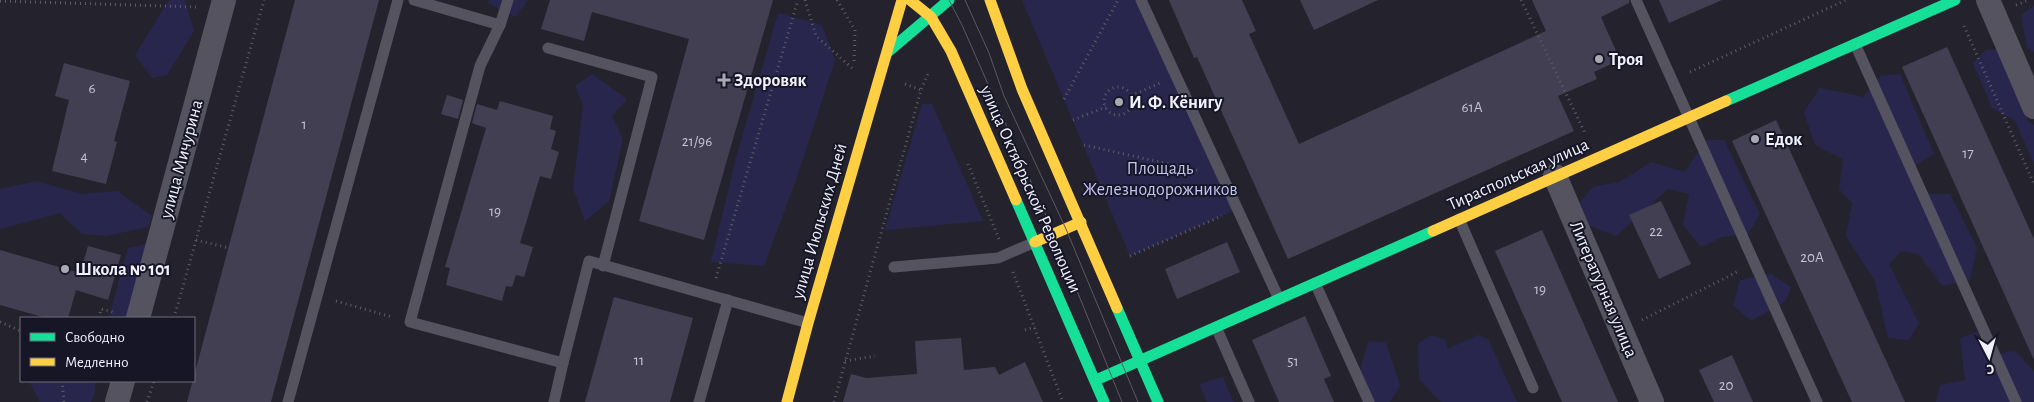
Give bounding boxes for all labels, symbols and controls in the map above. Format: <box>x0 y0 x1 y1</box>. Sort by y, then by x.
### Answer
place label: Троя <box>1609 51 1643 69</box>
marker: Троя <box>1593 53 1605 65</box>
place label: Здоровяк <box>734 72 807 90</box>
marker: Здоровяк <box>718 74 730 86</box>
house number: 6 <box>88 81 96 96</box>
street label: улица Октябрьской Революции <box>976 82 1085 296</box>
place label: И. Ф. Кёнигу <box>1129 94 1223 112</box>
marker: И. Ф. Кёнигу <box>1113 96 1125 108</box>
street label: улица Мичурина <box>157 98 206 221</box>
house number: 61А <box>1461 100 1483 115</box>
house number: 1 <box>301 117 307 132</box>
place label: Едок <box>1765 131 1802 149</box>
marker: Едок <box>1749 133 1761 145</box>
house number: 21/96 <box>682 134 712 149</box>
street label: Тираспольская улица <box>1445 136 1592 214</box>
street label: улица Июльских Дней <box>789 141 851 302</box>
house number: 17 <box>1962 146 1974 161</box>
house number: 4 <box>80 149 88 164</box>
park label: Площадь Железнодорожников <box>1082 160 1238 199</box>
house number: 19 <box>489 204 501 219</box>
street label: Литературная улица <box>1566 218 1640 360</box>
house number: 22 <box>1649 224 1663 239</box>
house number: 20А <box>1800 250 1824 265</box>
place label: Школа № 101 <box>75 261 171 279</box>
marker: Школа № 101 <box>59 263 71 275</box>
house number: 19 <box>1534 282 1546 297</box>
legend <box>20 317 195 382</box>
text: Свободно <box>65 330 125 345</box>
north arrow <box>1964 332 2014 382</box>
house number: 11 <box>634 353 644 368</box>
house number: 51 <box>1287 354 1299 369</box>
text: Медленно <box>65 355 129 370</box>
text: С <box>1985 362 1995 376</box>
house number: 20 <box>1719 378 1733 393</box>

